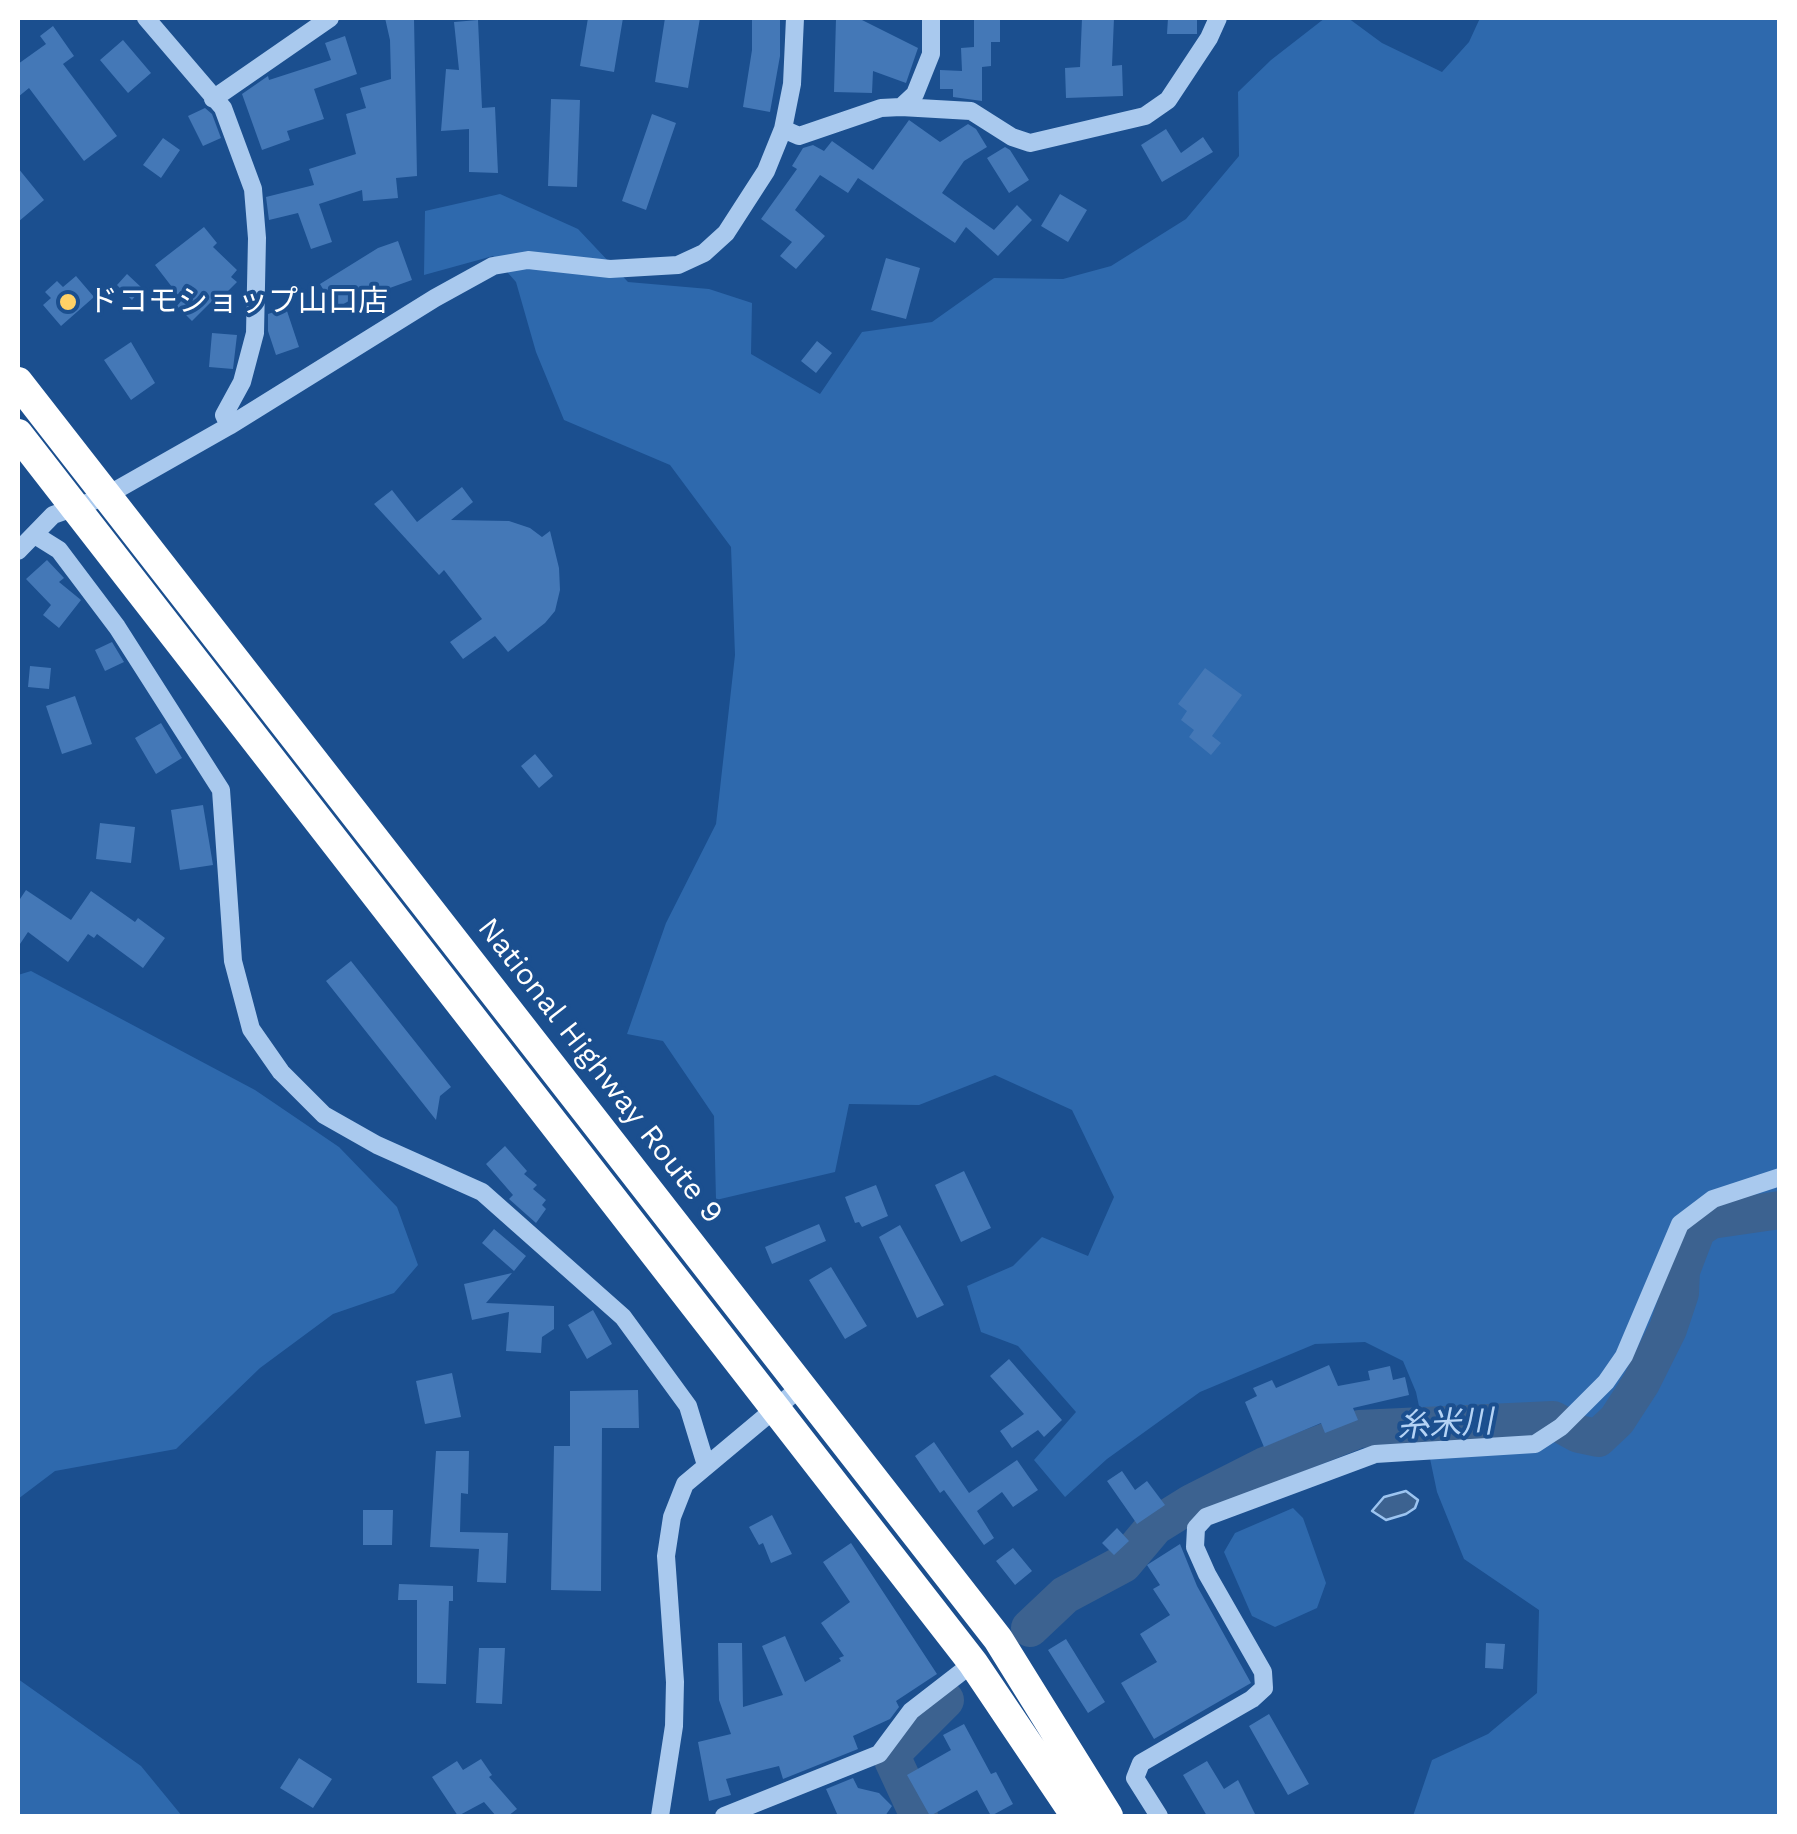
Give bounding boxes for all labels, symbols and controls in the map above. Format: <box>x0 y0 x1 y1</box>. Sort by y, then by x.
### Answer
place label: ドコモショップ山口店 <box>88 284 388 320</box>
marker: ドコモショップ山口店 <box>57 291 79 313</box>
street label: National Highway Route 9 <box>470 911 730 1231</box>
water label: 糸米川 <box>1396 1403 1494 1447</box>

